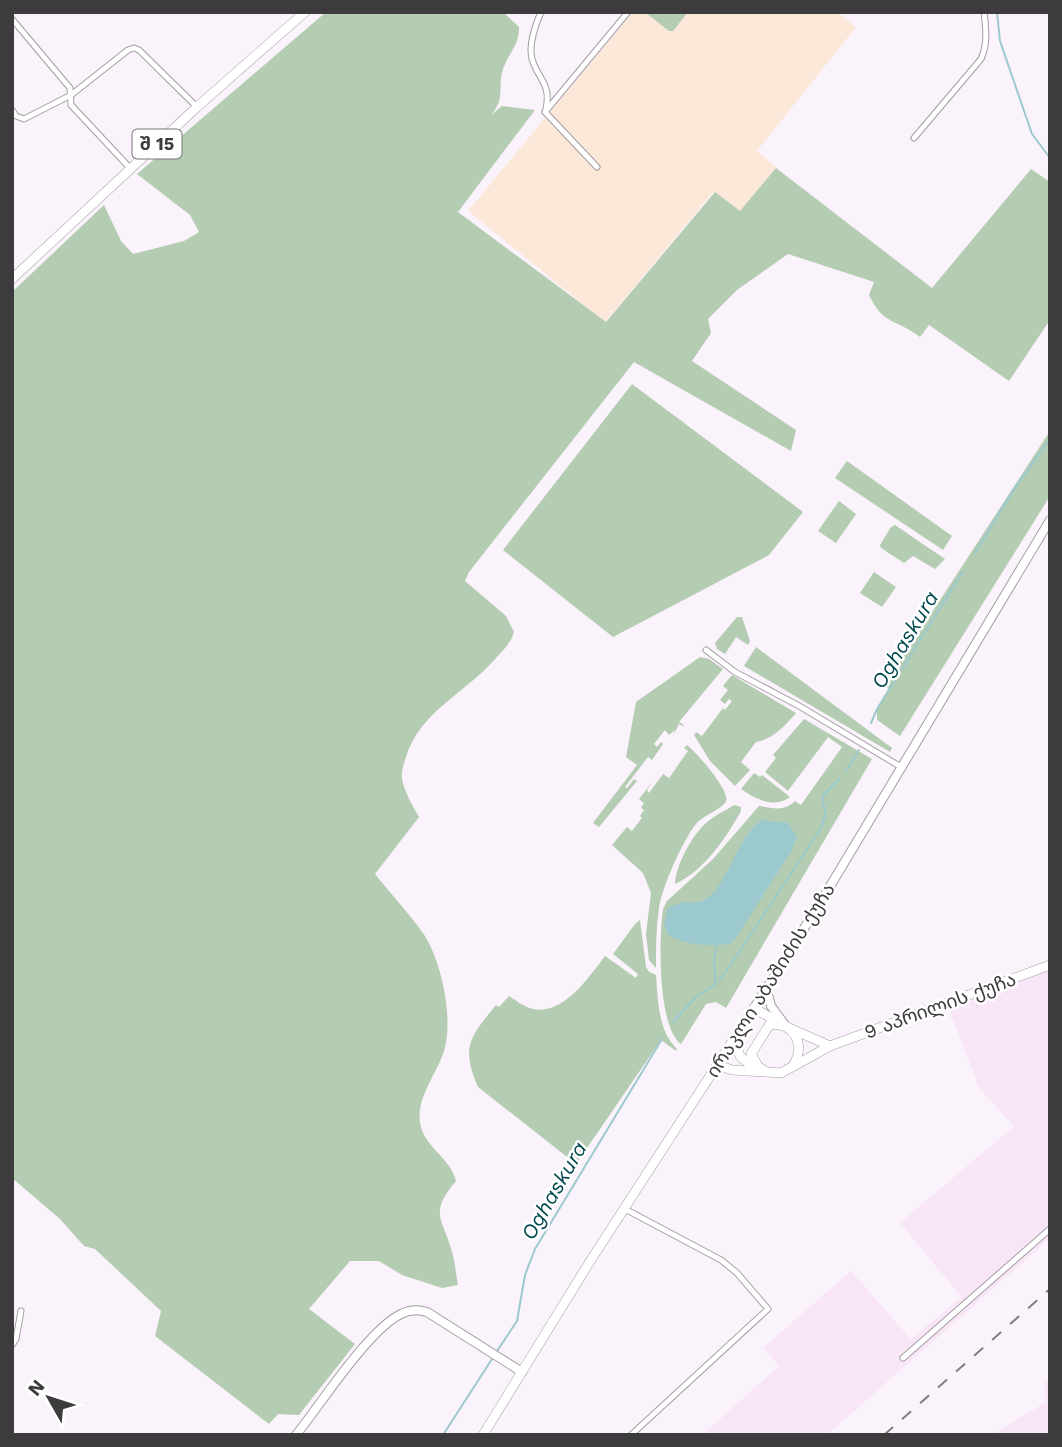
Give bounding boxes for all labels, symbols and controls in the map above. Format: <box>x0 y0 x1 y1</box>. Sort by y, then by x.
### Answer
road number: შ 15 <box>132 130 182 159</box>
water label: Oghaskura <box>866 586 943 693</box>
street label: ირაკლი აბაშიძის ქუჩა <box>701 879 841 1082</box>
street label: 9 აპრილის ქუჩა <box>861 967 1019 1045</box>
water label: Oghaskura <box>515 1137 592 1244</box>
north arrow <box>14 1363 84 1433</box>
text: N <box>23 1375 50 1400</box>

